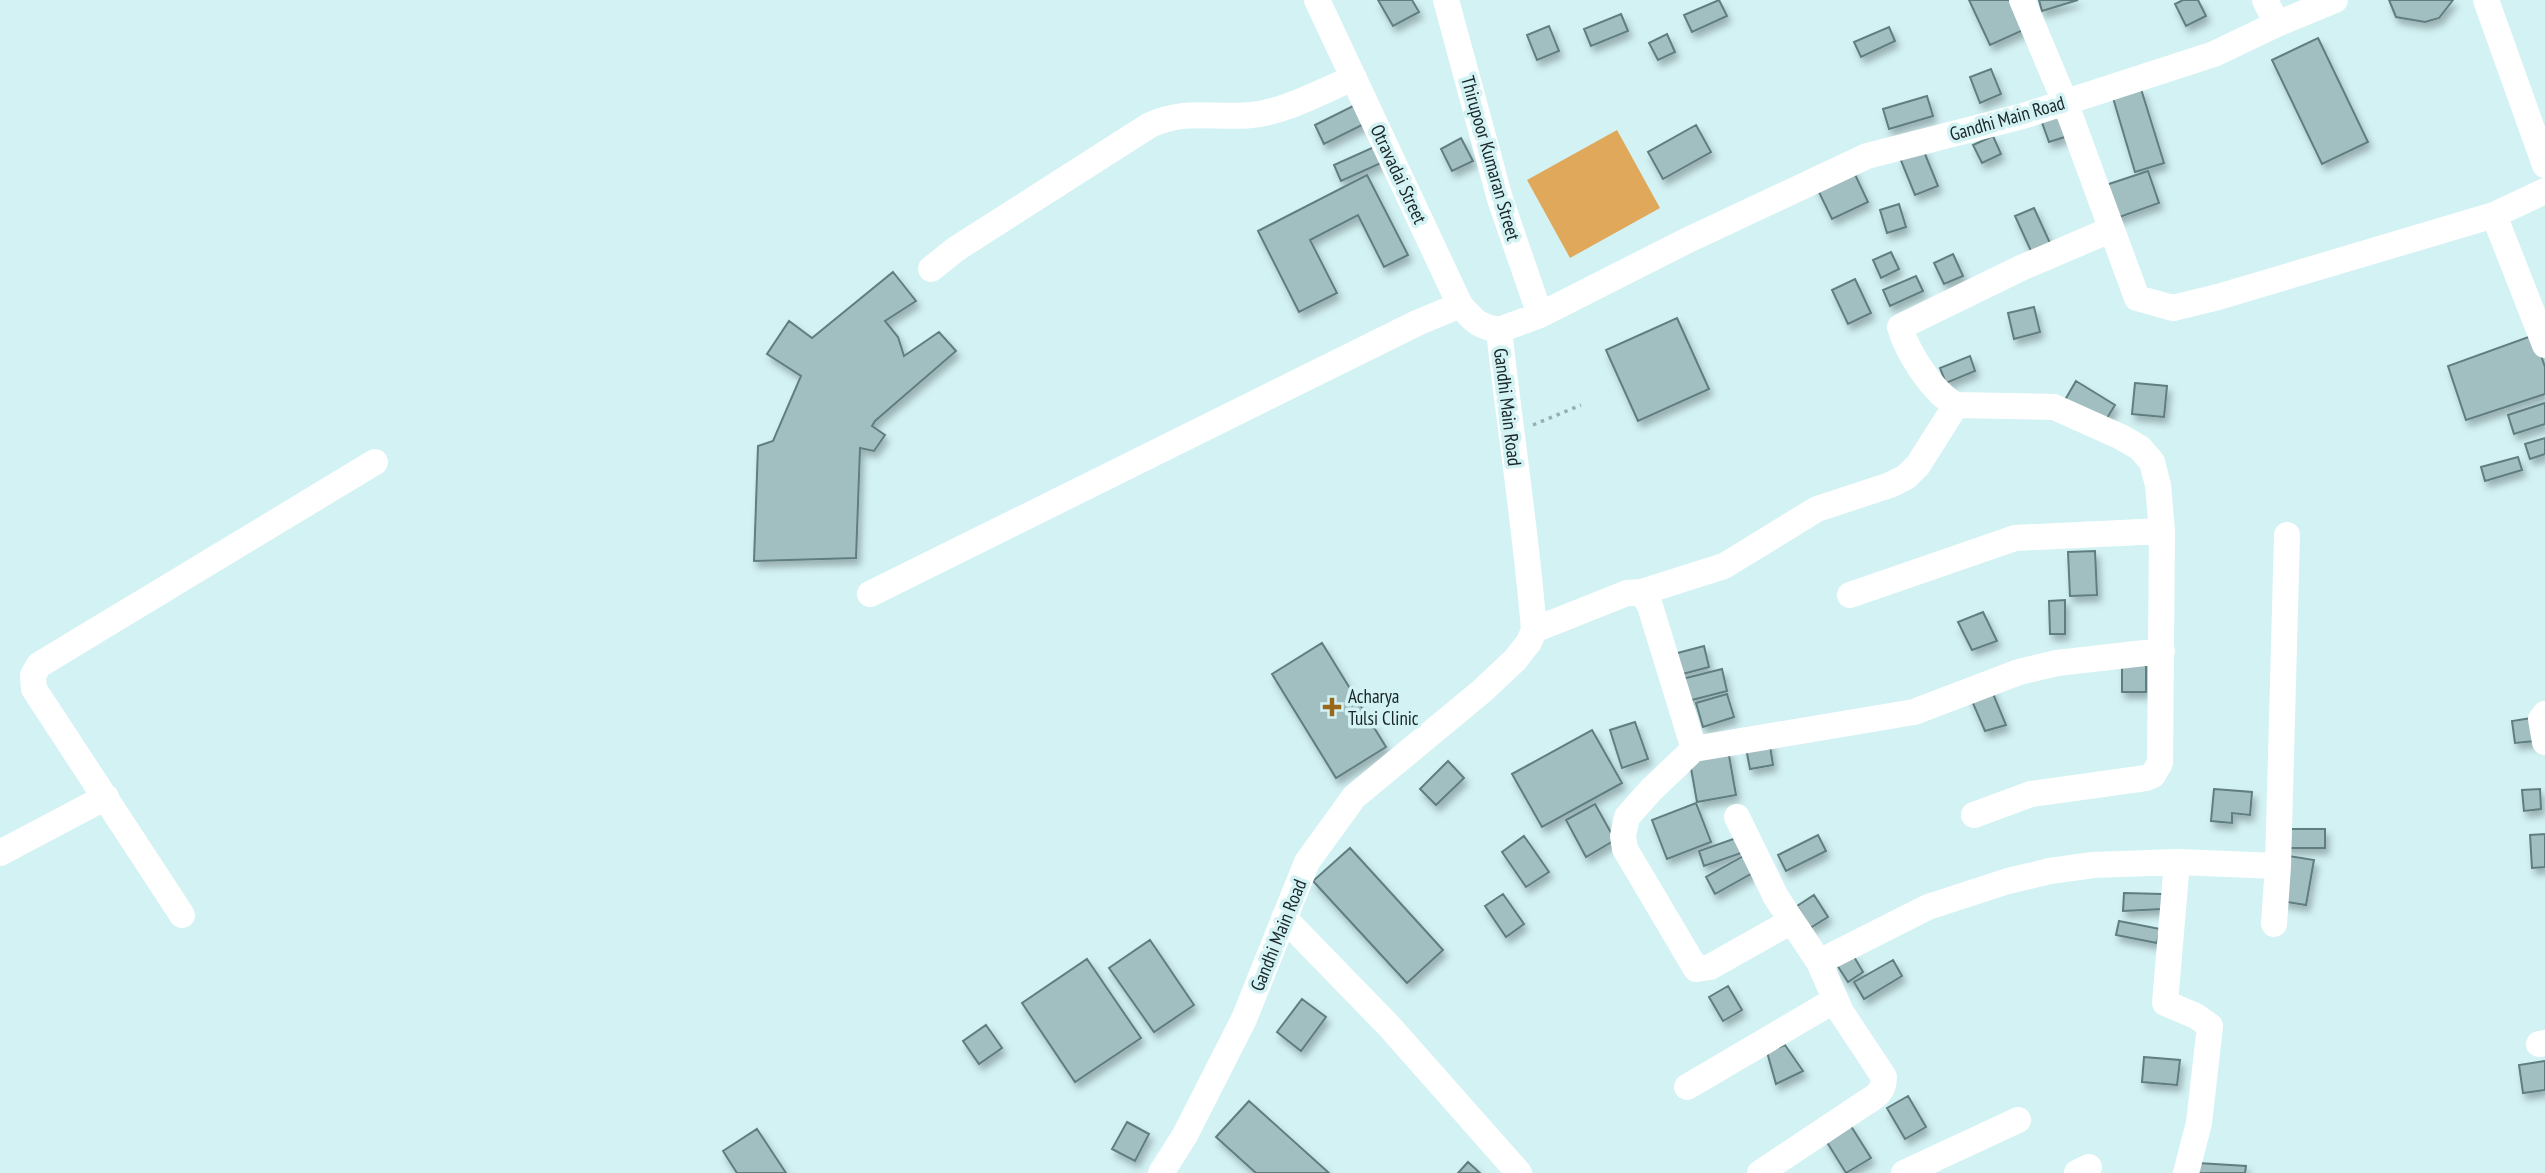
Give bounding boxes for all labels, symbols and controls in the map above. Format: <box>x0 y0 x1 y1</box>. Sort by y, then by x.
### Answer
street label: Thirupoor Kumaran Street <box>1456 73 1526 244</box>
street label: Gandhi Main Road <box>1947 90 2067 146</box>
street label: Otravadai Street <box>1366 121 1433 228</box>
street label: Gandhi Main Road <box>1489 347 1527 467</box>
place label: Acharya Tulsi Clinic <box>1348 684 1419 730</box>
marker: Acharya Tulsi Clinic <box>1322 697 1342 717</box>
street label: Gandhi Main Road <box>1245 876 1311 994</box>

